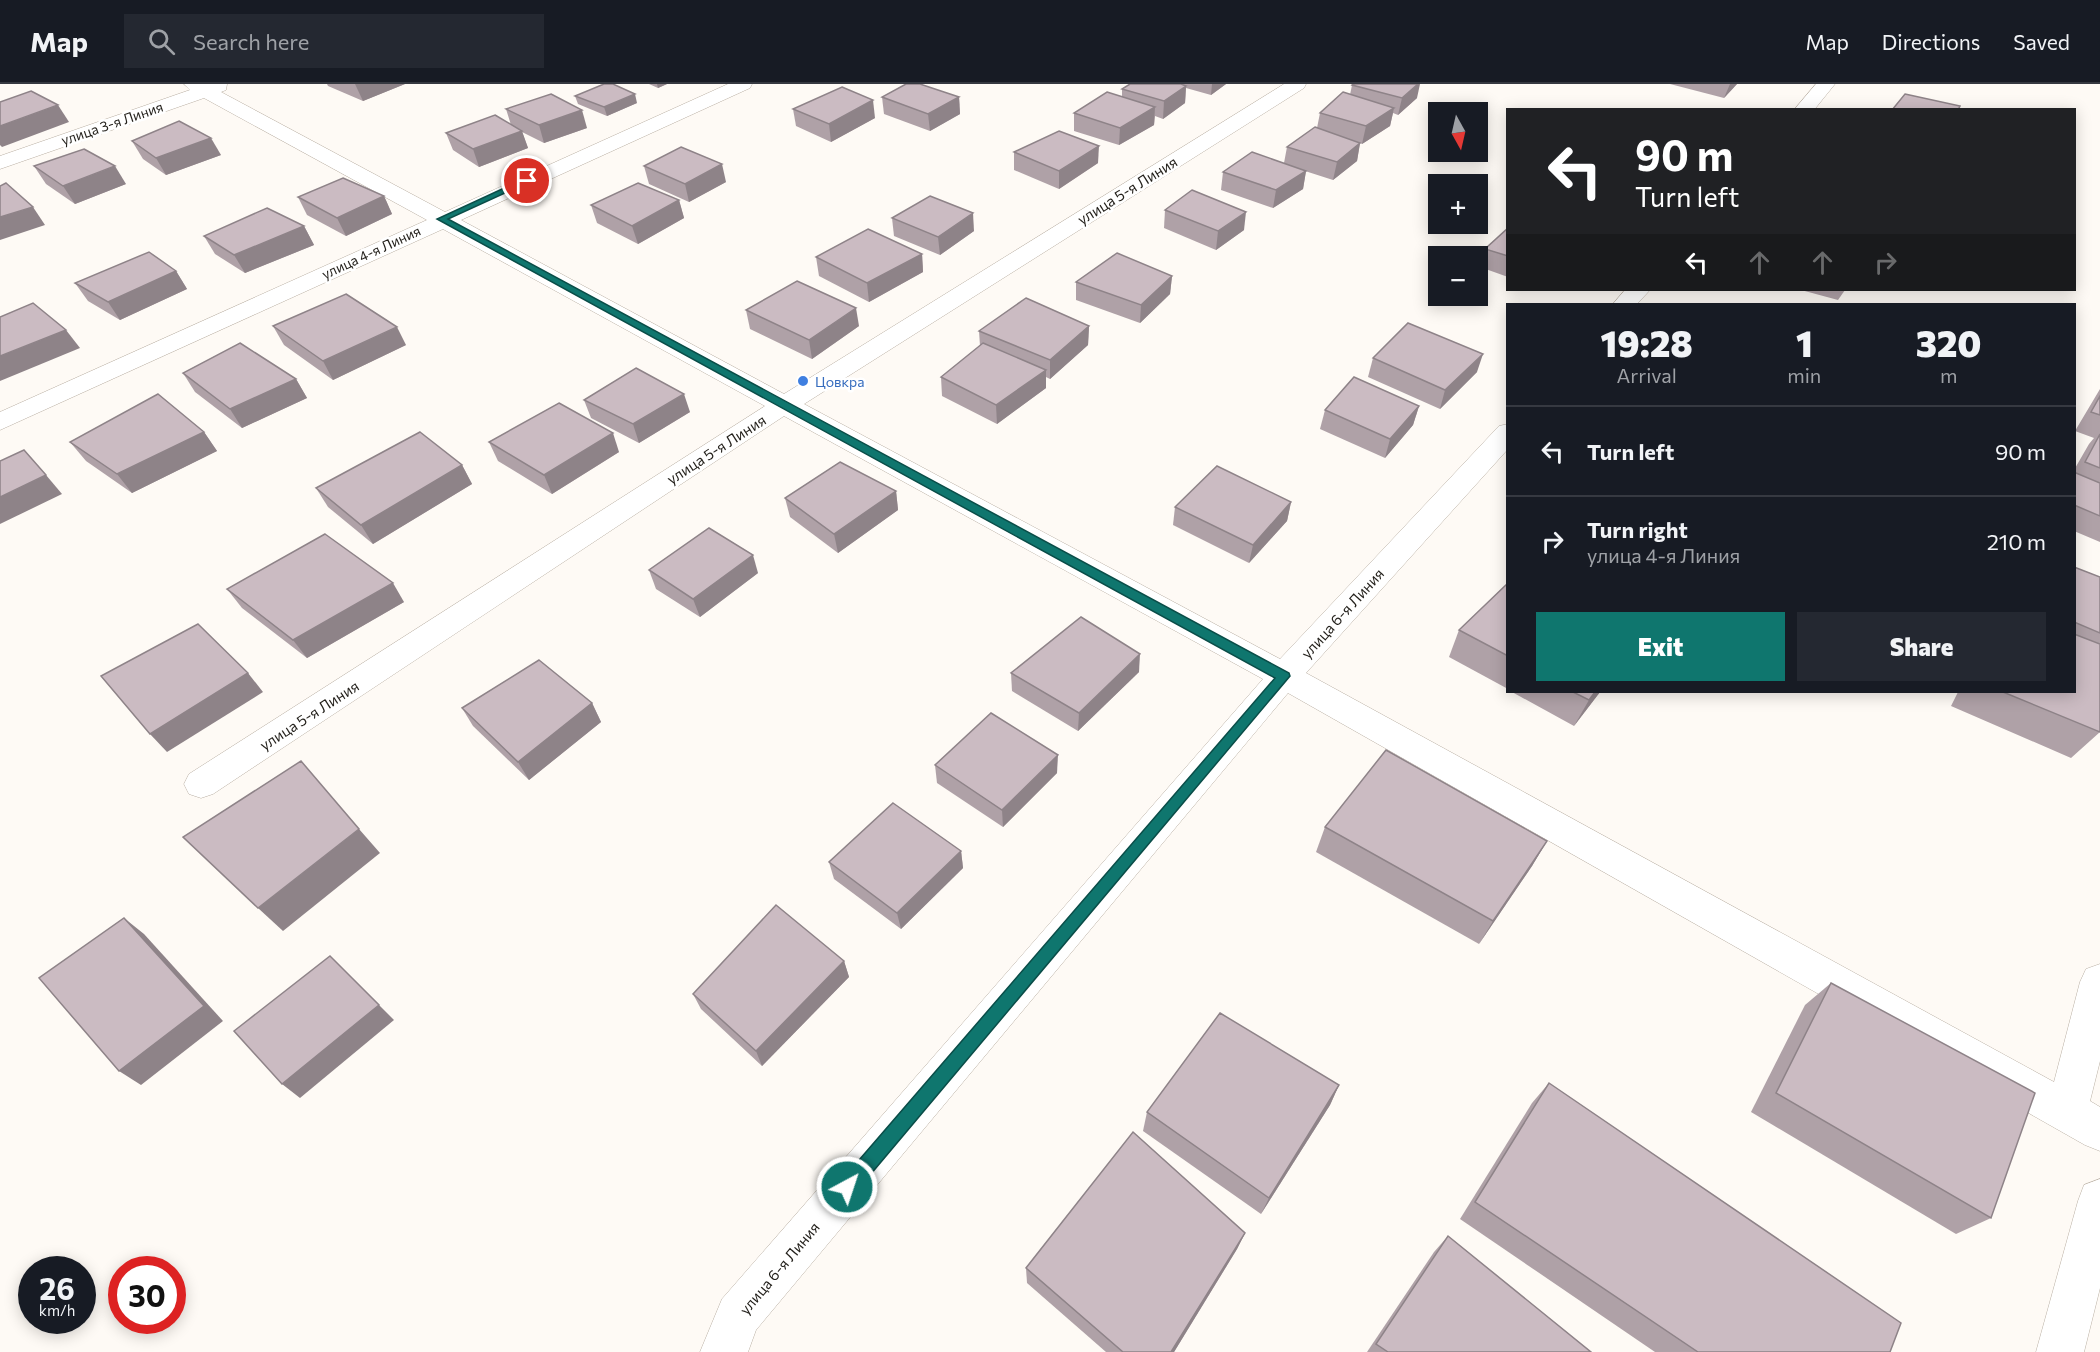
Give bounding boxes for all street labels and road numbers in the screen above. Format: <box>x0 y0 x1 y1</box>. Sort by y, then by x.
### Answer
street label: улица 3-я Линия <box>59 98 165 148</box>
street label: улица 5-я Линия <box>1074 152 1180 228</box>
street label: улица 4-я Линия <box>319 222 423 282</box>
street label: улица 5-я Линия <box>663 410 769 488</box>
street label: улица 6-я Линия <box>1297 564 1387 662</box>
street label: улица 5-я Линия <box>256 676 362 754</box>
street label: улица 6-я Линия <box>735 1218 823 1318</box>

